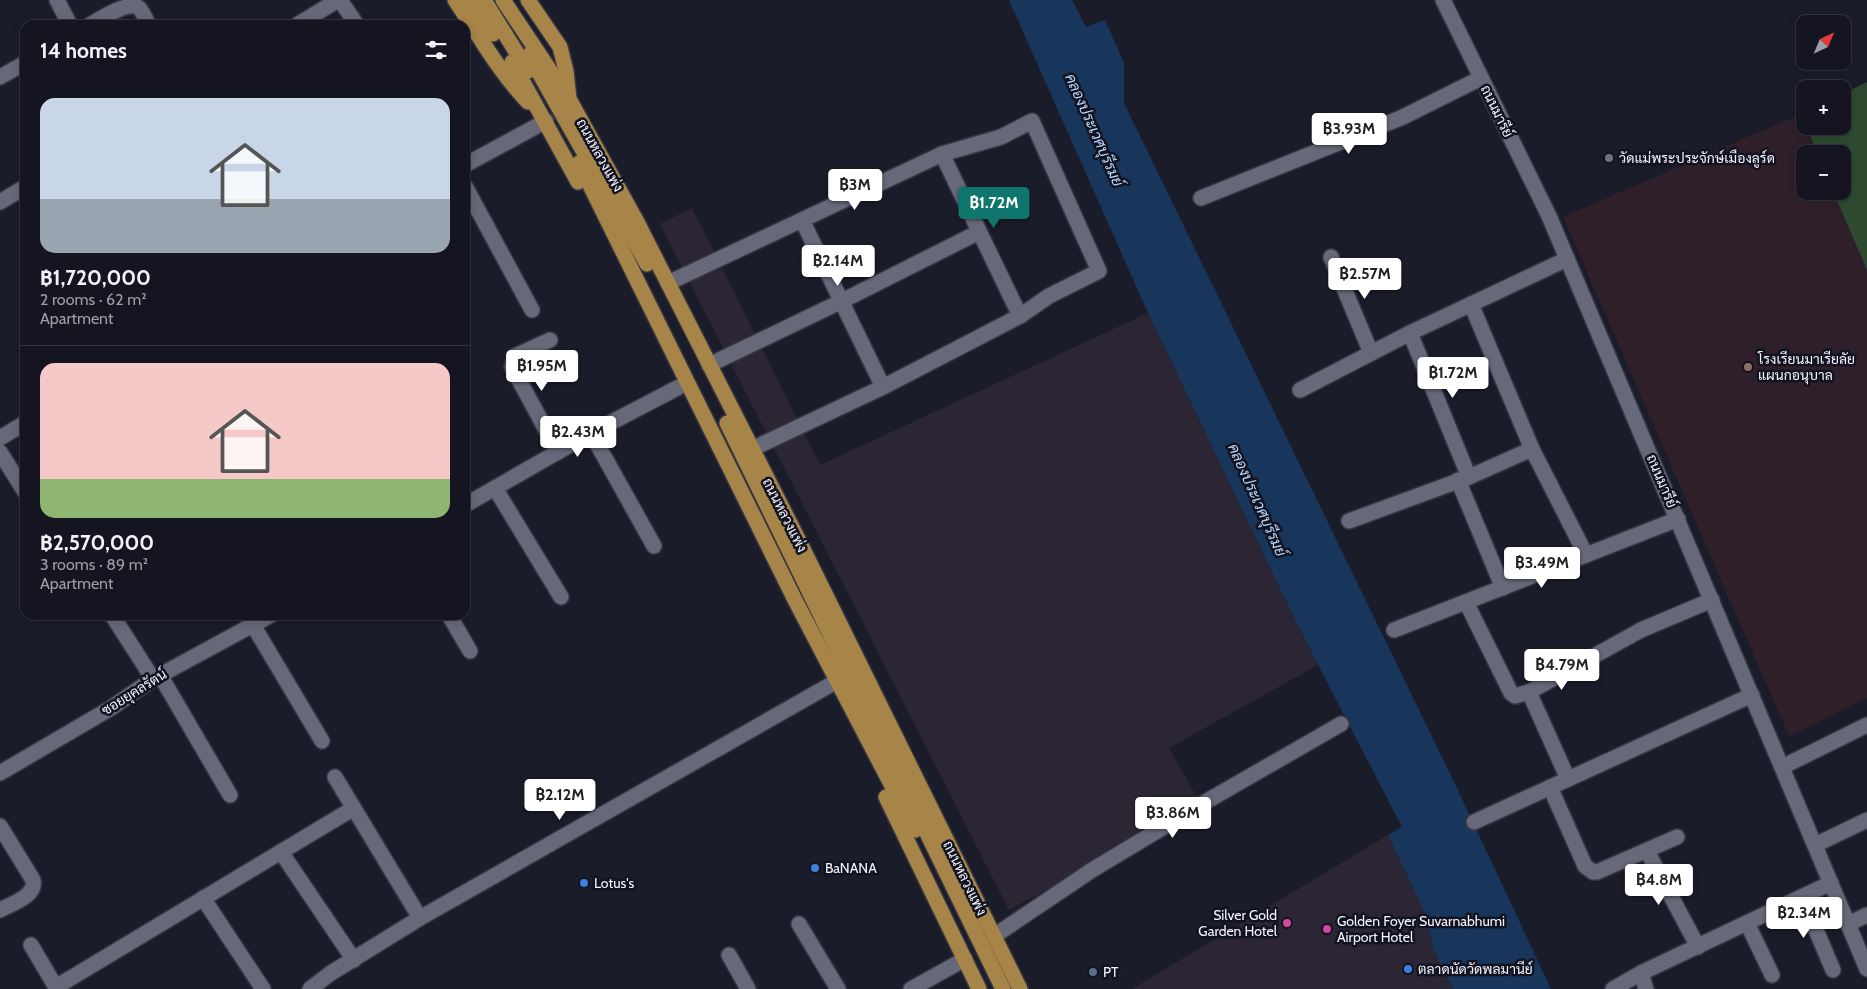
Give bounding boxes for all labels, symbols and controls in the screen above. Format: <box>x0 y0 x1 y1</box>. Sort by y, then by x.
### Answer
north arrow <box>1796 15 1851 70</box>
map controls <box>1796 15 1851 200</box>
icon: filters <box>422 36 450 64</box>
text: 14 homes <box>40 38 127 63</box>
water label: คลองประเวศบุรีรมย์ <box>1059 70 1129 192</box>
button: + <box>1796 80 1851 135</box>
street label: ถนนมารีย์ <box>1477 82 1517 140</box>
pin: ฿3.93M <box>1308 112 1390 155</box>
street label: ถนนหลวงแพ่ง <box>572 115 628 195</box>
text: ฿3.93M <box>1323 119 1375 138</box>
icon: home <box>200 130 290 220</box>
button: − <box>1796 145 1851 200</box>
place label: วัดแม่พระประจักษ์เมืองลูร์ด <box>1619 149 1775 168</box>
marker: วัดแม่พระประจักษ์เมืองลูร์ด <box>1603 152 1615 164</box>
pin: ฿3M <box>831 168 879 211</box>
text: ฿3M <box>839 175 871 194</box>
pin: ฿1.72M <box>953 186 1035 229</box>
text: ฿1.72M <box>969 193 1019 212</box>
pin: ฿2.14M <box>797 244 879 287</box>
text: ฿2.14M <box>813 251 863 270</box>
pin: ฿2.57M <box>1324 258 1406 300</box>
text: ฿2.57M <box>1339 264 1391 283</box>
text: ฿1,720,000 <box>40 265 151 290</box>
text: 2 rooms · 62 m² <box>40 290 147 309</box>
text: Apartment <box>40 309 113 328</box>
pin: ฿1.95M <box>501 350 583 392</box>
place label: โรงเรียนมาเรียลัย แผนกอนุบาล <box>1757 350 1855 385</box>
text: ฿1.95M <box>517 356 567 375</box>
pin: ฿1.72M <box>1412 356 1494 399</box>
marker: โรงเรียนมาเรียลัย แผนกอนุบาล <box>1742 361 1754 373</box>
text: ฿1.72M <box>1428 363 1478 382</box>
icon: home <box>200 396 290 486</box>
pin: ฿2.43M <box>537 416 619 458</box>
text: ฿2.43M <box>551 422 605 441</box>
water label: คลองประเวศบุรีรมย์ <box>1222 440 1292 562</box>
street label: ถนนมารีย์ <box>1643 452 1681 510</box>
street label: ถนนหลวงแพ่ง <box>759 475 811 555</box>
text: ฿2,570,000 <box>40 530 154 555</box>
pin: ฿3.49M <box>1501 546 1583 589</box>
text: ฿3.49M <box>1515 553 1569 572</box>
text: 3 rooms · 89 m² <box>40 555 148 574</box>
text: Apartment <box>40 574 113 593</box>
pin: ฿4.79M <box>1521 648 1603 691</box>
text: ฿4.79M <box>1535 655 1589 674</box>
street label: ซอยยุคลรัตน์ <box>98 665 171 720</box>
pin: ฿2.12M <box>519 778 601 821</box>
text: ฿2.12M <box>535 785 585 804</box>
pin: ฿3.86M <box>1132 796 1214 839</box>
text: ฿3.86M <box>1146 803 1200 822</box>
street label: ถนนหลวงแพ่ง <box>939 838 991 918</box>
place label: BaNANA <box>825 859 877 877</box>
marker: BaNANA <box>809 862 821 874</box>
pin: ฿4.8M <box>1624 864 1694 906</box>
text: ฿4.8M <box>1636 870 1682 889</box>
place label: Lotus's <box>594 874 635 892</box>
marker: Lotus's <box>578 877 590 889</box>
pin: ฿2.34M <box>1763 896 1845 939</box>
text: ฿2.34M <box>1777 903 1831 922</box>
place label: Silver Gold Garden Hotel <box>1198 906 1278 940</box>
place label: Golden Foyer Suvarnabhumi Airport Hotel <box>1337 912 1505 946</box>
marker: Silver Gold Garden Hotel <box>1281 917 1293 929</box>
marker: Golden Foyer Suvarnabhumi Airport Hotel <box>1321 923 1333 935</box>
place label: ตลาดนัดวัดพลมานีย์ <box>1418 960 1533 978</box>
place label: PT <box>1103 963 1119 981</box>
marker: ตลาดนัดวัดพลมานีย์ <box>1402 963 1414 975</box>
marker: PT <box>1087 966 1099 978</box>

